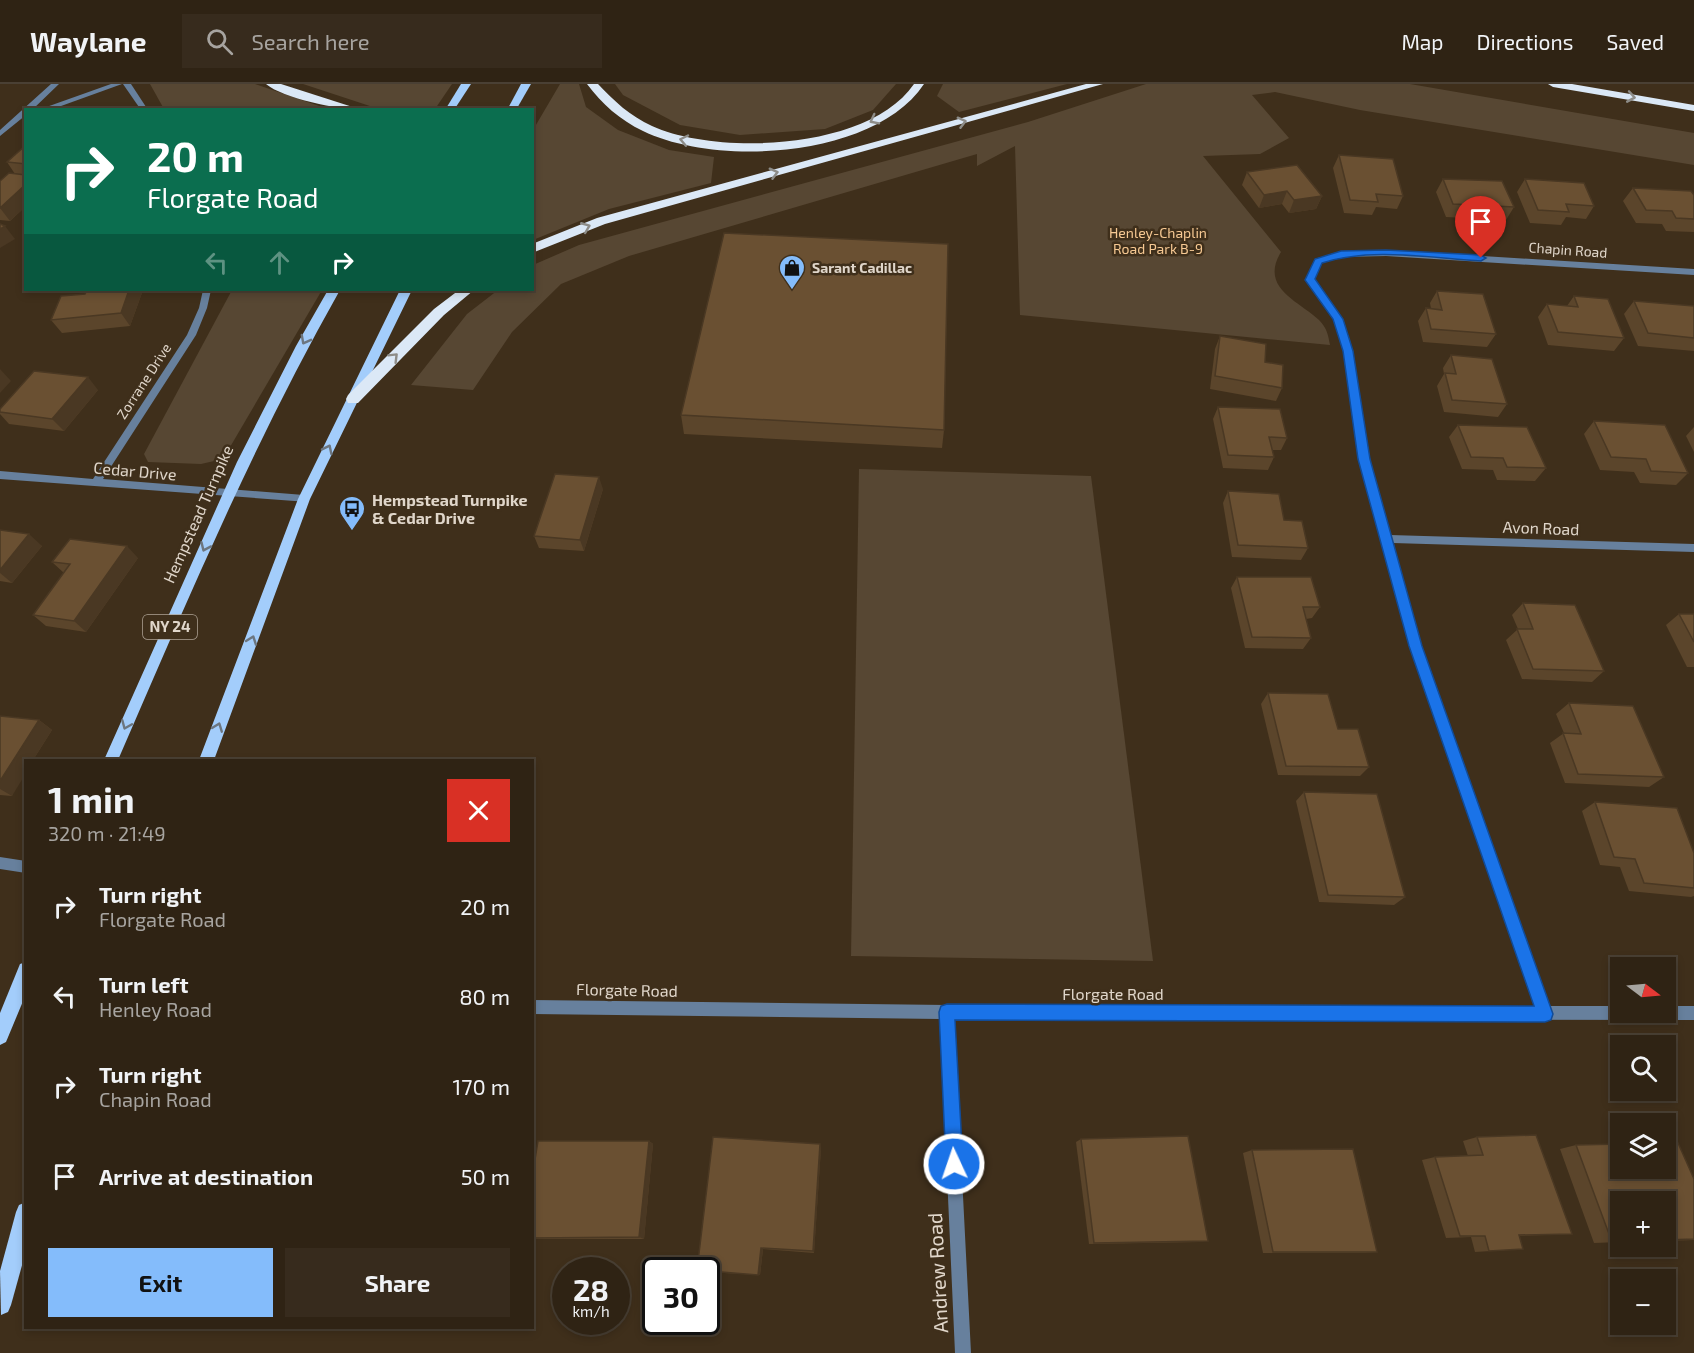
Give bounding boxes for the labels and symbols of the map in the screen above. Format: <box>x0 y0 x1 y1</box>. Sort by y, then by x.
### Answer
one-way arrow <box>1626 90 1636 103</box>
one-way arrow <box>870 113 880 124</box>
one-way arrow <box>957 116 967 129</box>
one-way arrow <box>679 134 689 147</box>
one-way arrow <box>769 168 779 181</box>
pin <box>1455 196 1506 258</box>
one-way arrow <box>580 222 591 234</box>
park label: Henley-Chaplin Road Park B-9 <box>1109 224 1207 257</box>
street label: Chapin Road <box>1528 238 1608 261</box>
shop icon: Sarant Cadillac <box>777 253 807 291</box>
place label: Sarant Cadillac <box>812 259 912 276</box>
one-way arrow <box>301 334 312 345</box>
street label: Zorrane Drive <box>113 340 174 422</box>
one-way arrow <box>386 354 397 365</box>
street label: Hempstead Turnpike <box>159 442 237 586</box>
one-way arrow <box>321 444 333 455</box>
street label: Cedar Drive <box>93 457 177 484</box>
place label: Hempstead Turnpike & Cedar Drive <box>372 490 528 527</box>
bus stop icon: Hempstead Turnpike & Cedar Drive <box>337 494 367 532</box>
street label: Avon Road <box>1502 517 1580 538</box>
one-way arrow <box>200 540 212 551</box>
road number: NY 24 <box>143 615 197 639</box>
one-way arrow <box>244 635 257 645</box>
one-way arrow <box>122 719 134 730</box>
one-way arrow <box>211 723 224 733</box>
north arrow <box>1610 957 1676 1023</box>
street label: Florgate Road <box>576 979 678 1000</box>
street label: Florgate Road <box>1062 984 1164 1003</box>
position arrow <box>922 1132 986 1196</box>
street label: Andrew Road <box>922 1212 952 1334</box>
speed limit sign: 30 <box>642 1257 720 1335</box>

